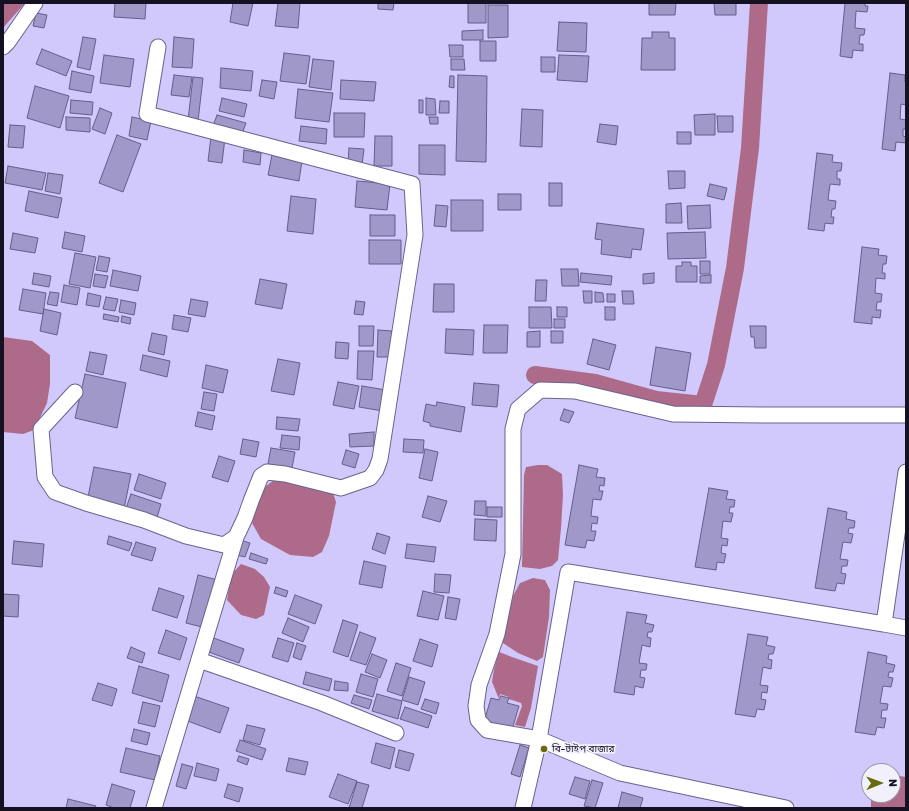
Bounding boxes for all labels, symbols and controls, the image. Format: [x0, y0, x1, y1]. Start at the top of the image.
place label: বি-টাইপ বাজার [552, 743, 614, 755]
marker: বি-টাইপ বাজার [539, 744, 549, 754]
north arrow [861, 763, 901, 803]
text: N [886, 779, 899, 787]

